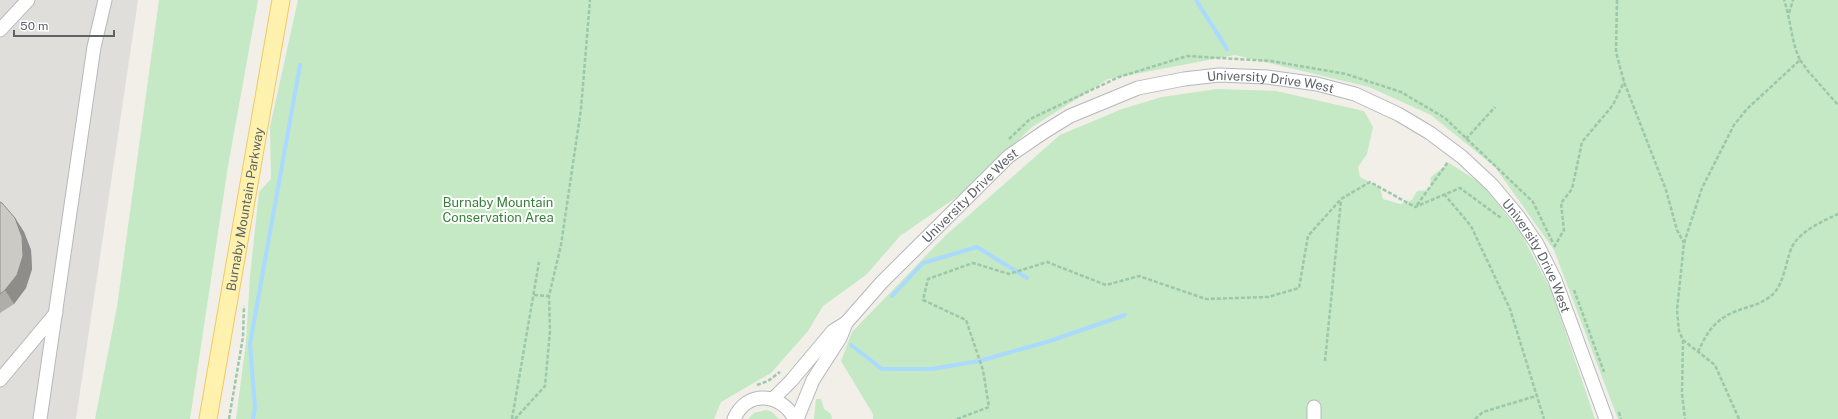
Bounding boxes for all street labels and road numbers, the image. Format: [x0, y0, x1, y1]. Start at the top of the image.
street label: University Drive West [1206, 68, 1336, 96]
street label: Burnaby Mountain Parkway [223, 126, 267, 292]
street label: University Drive West [919, 145, 1021, 246]
street label: University Drive West [1499, 196, 1573, 315]

